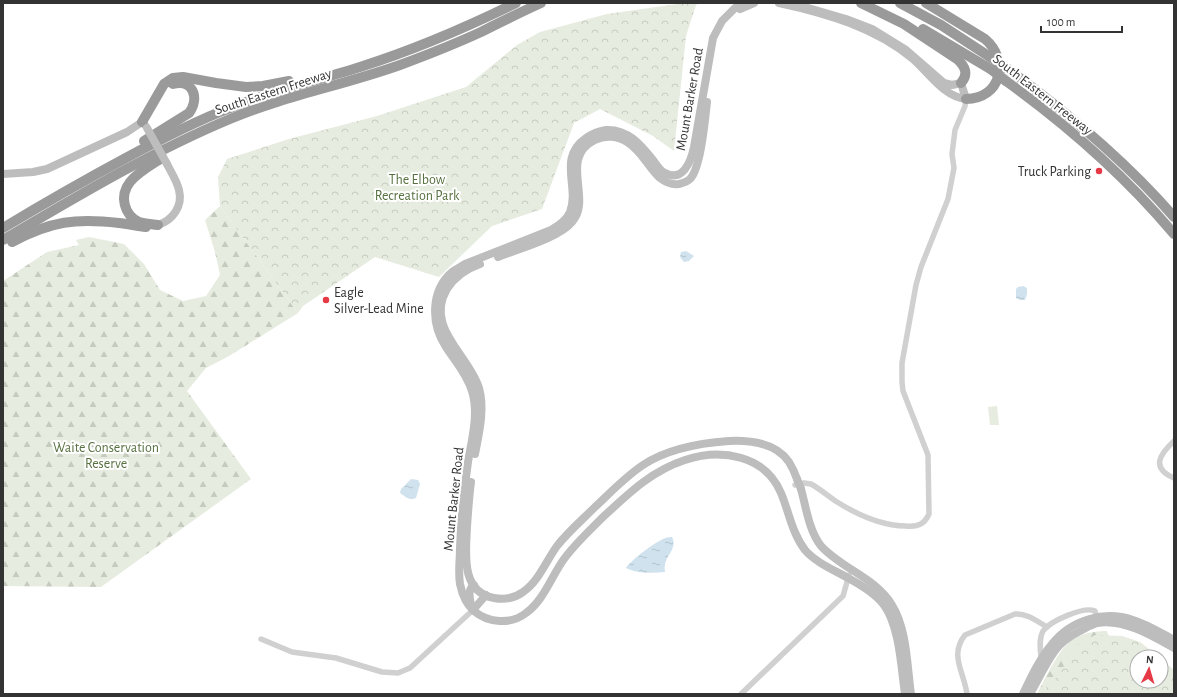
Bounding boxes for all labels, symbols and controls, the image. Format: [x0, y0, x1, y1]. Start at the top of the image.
scale bar [1041, 8, 1122, 34]
text: 100 m [1047, 16, 1075, 28]
street label: Mount Barker Road [674, 47, 706, 152]
street label: South Eastern Freeway [990, 52, 1095, 138]
street label: South Eastern Freeway [213, 66, 333, 117]
place label: Truck Parking [1018, 165, 1091, 179]
marker: Truck Parking [1094, 166, 1104, 176]
park label: The Elbow Recreation Park [375, 173, 460, 203]
place label: Eagle Silver-Lead Mine [334, 286, 424, 316]
marker: Eagle Silver-Lead Mine [321, 295, 331, 305]
park label: Waite Conservation Reserve [53, 441, 159, 471]
street label: Mount Barker Road [442, 446, 466, 552]
north arrow [1129, 649, 1169, 689]
text: N [1146, 654, 1154, 665]

